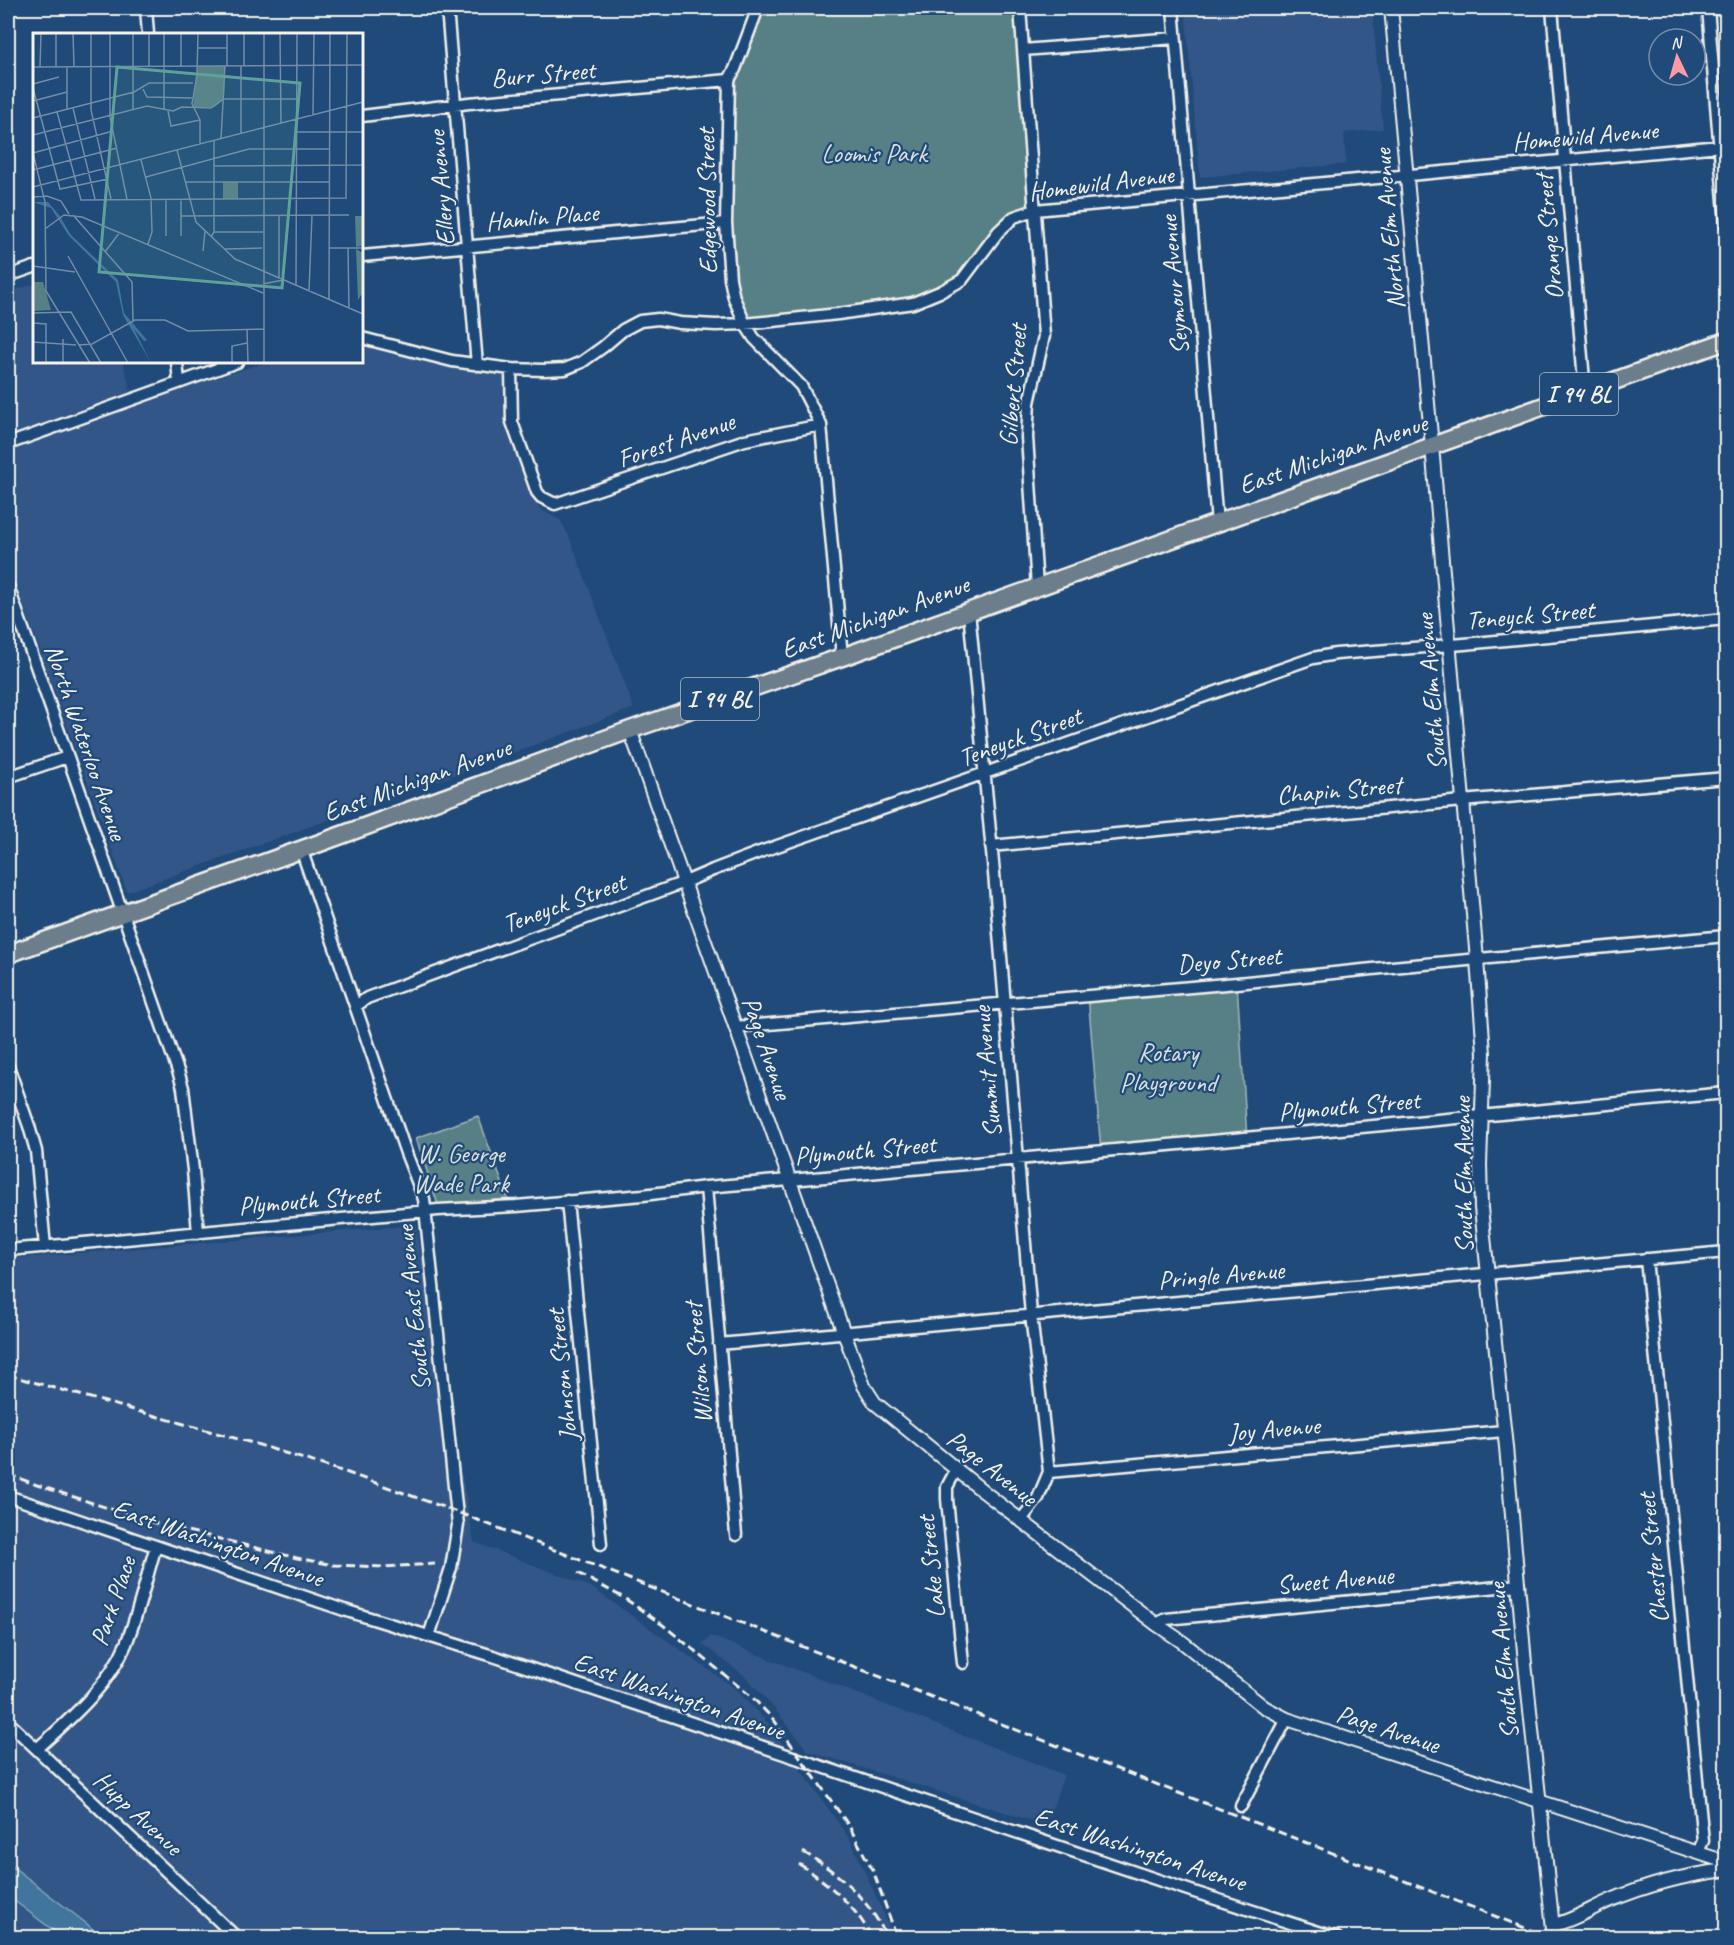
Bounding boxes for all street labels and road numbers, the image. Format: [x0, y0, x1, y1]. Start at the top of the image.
street label: Burr Street [490, 53, 599, 95]
street label: Homewild Avenue [1511, 113, 1661, 159]
street label: Edgewood Street [689, 125, 725, 274]
street label: Ellery Avenue [419, 127, 462, 247]
street label: North Elm Avenue [1365, 146, 1412, 311]
street label: Homewild Avenue [1027, 158, 1177, 208]
street label: Orange Street [1527, 170, 1571, 301]
street label: Hamlin Place [484, 195, 602, 238]
street label: Seymour Avenue [1151, 213, 1197, 356]
street label: Gilbert Street [991, 320, 1035, 447]
road number: I 94 BL [1540, 373, 1618, 415]
street label: Forest Avenue [613, 404, 740, 475]
street label: East Michigan Avenue [1234, 405, 1434, 502]
street label: East Michigan Avenue [777, 567, 976, 666]
street label: Teneyck Street [1464, 593, 1598, 637]
street label: South Elm Avenue [1408, 611, 1454, 772]
street label: North Waterloo Avenue [37, 640, 136, 846]
road number: I 94 BL [681, 678, 759, 720]
street label: Teneyck Street [954, 699, 1088, 775]
street label: East Michigan Avenue [319, 730, 518, 829]
street label: Chapin Street [1275, 768, 1406, 812]
street label: Teneyck Street [498, 865, 632, 941]
street label: Deyo Street [1176, 939, 1285, 981]
street label: Page Avenue [734, 992, 800, 1105]
street label: Summit Avenue [965, 1003, 1009, 1139]
street label: Plymouth Street [1277, 1083, 1423, 1129]
street label: South Elm Avenue [1445, 1095, 1481, 1254]
street label: Plymouth Street [793, 1127, 939, 1173]
street label: Plymouth Street [237, 1177, 383, 1223]
street label: South East Avenue [388, 1222, 438, 1392]
street label: Pringle Avenue [1157, 1253, 1287, 1297]
street label: Wilson Street [676, 1298, 720, 1425]
street label: Johnson Street [538, 1305, 586, 1445]
street label: Joy Avenue [1225, 1408, 1324, 1450]
street label: Page Avenue [940, 1422, 1045, 1515]
street label: Chester Street [1630, 1489, 1676, 1625]
street label: East Washington Avenue [108, 1492, 330, 1595]
street label: Lake Street [909, 1512, 953, 1620]
street label: Park Place [82, 1551, 144, 1650]
street label: Sweet Avenue [1275, 1558, 1396, 1602]
street label: South Elm Avenue [1480, 1580, 1526, 1741]
street label: East Washington Avenue [569, 1645, 791, 1748]
street label: Page Avenue [1332, 1697, 1445, 1762]
street label: Hupp Avenue [86, 1763, 191, 1864]
street label: East Washington Avenue [1030, 1799, 1252, 1900]

